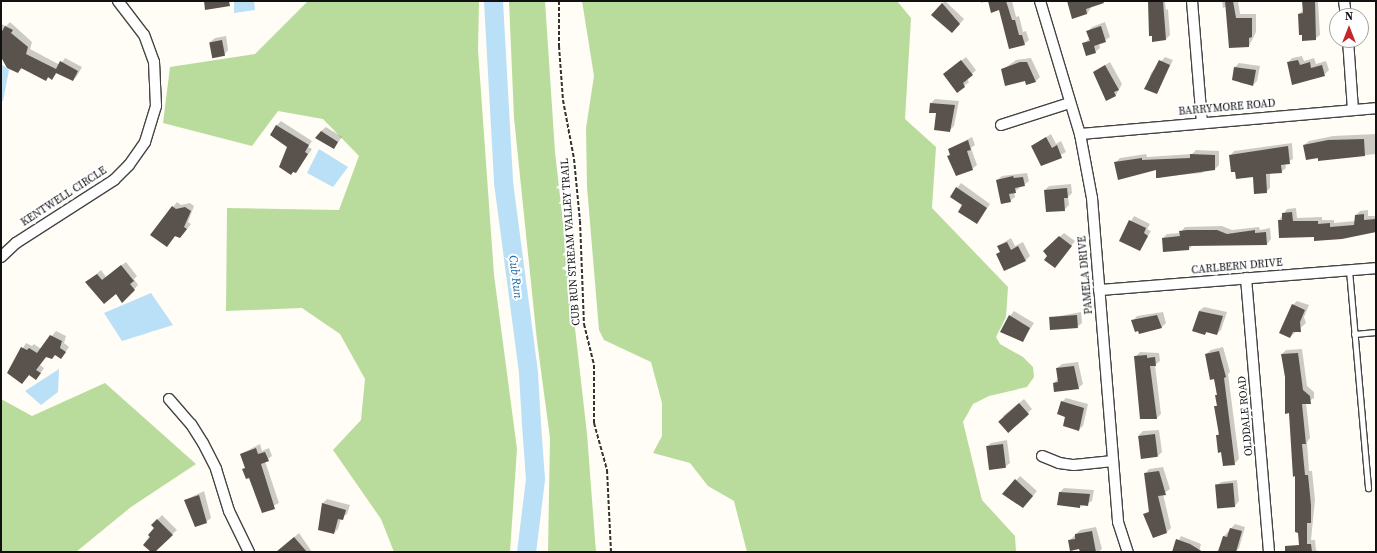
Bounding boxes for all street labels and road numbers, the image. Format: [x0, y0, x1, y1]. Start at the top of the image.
street label: BARRYMORE ROAD [1178, 97, 1276, 119]
street label: CUB RUN STREAM VALLEY TRAIL [559, 157, 583, 327]
street label: KENTWELL CIRCLE [19, 164, 109, 230]
street label: PAMELA DRIVE [1076, 235, 1096, 315]
street label: CARLBERN DRIVE [1191, 256, 1283, 278]
street label: OLDDALE ROAD [1236, 375, 1256, 457]

